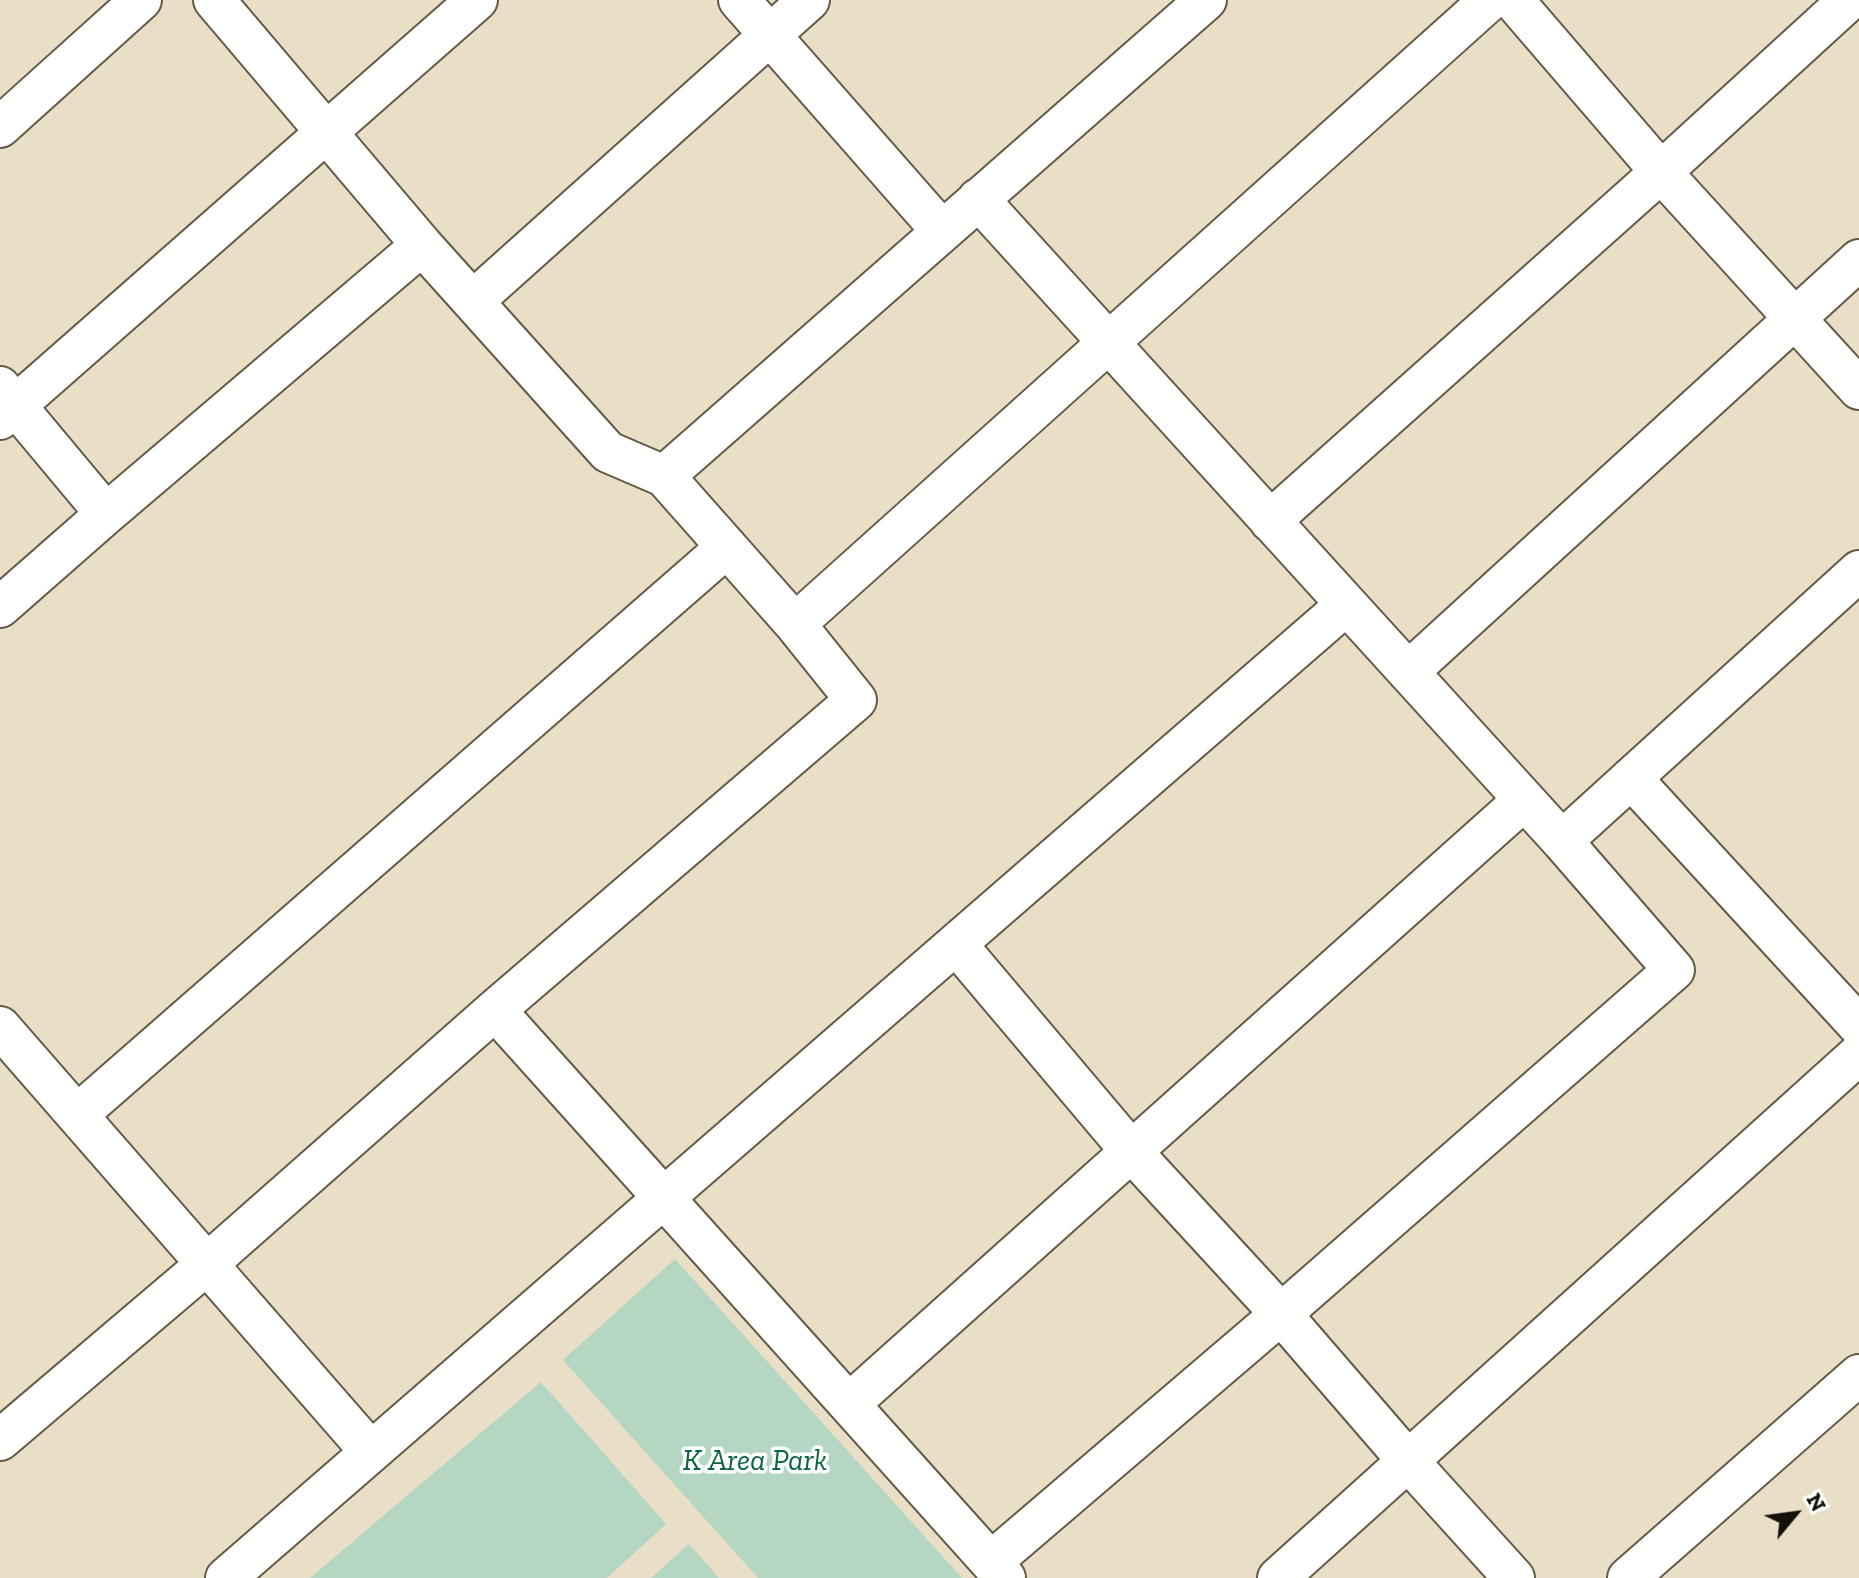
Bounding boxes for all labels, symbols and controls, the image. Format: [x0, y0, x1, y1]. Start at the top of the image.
park label: K Area Park [683, 1443, 827, 1479]
north arrow [1755, 1474, 1835, 1554]
text: N [1801, 1488, 1832, 1516]

